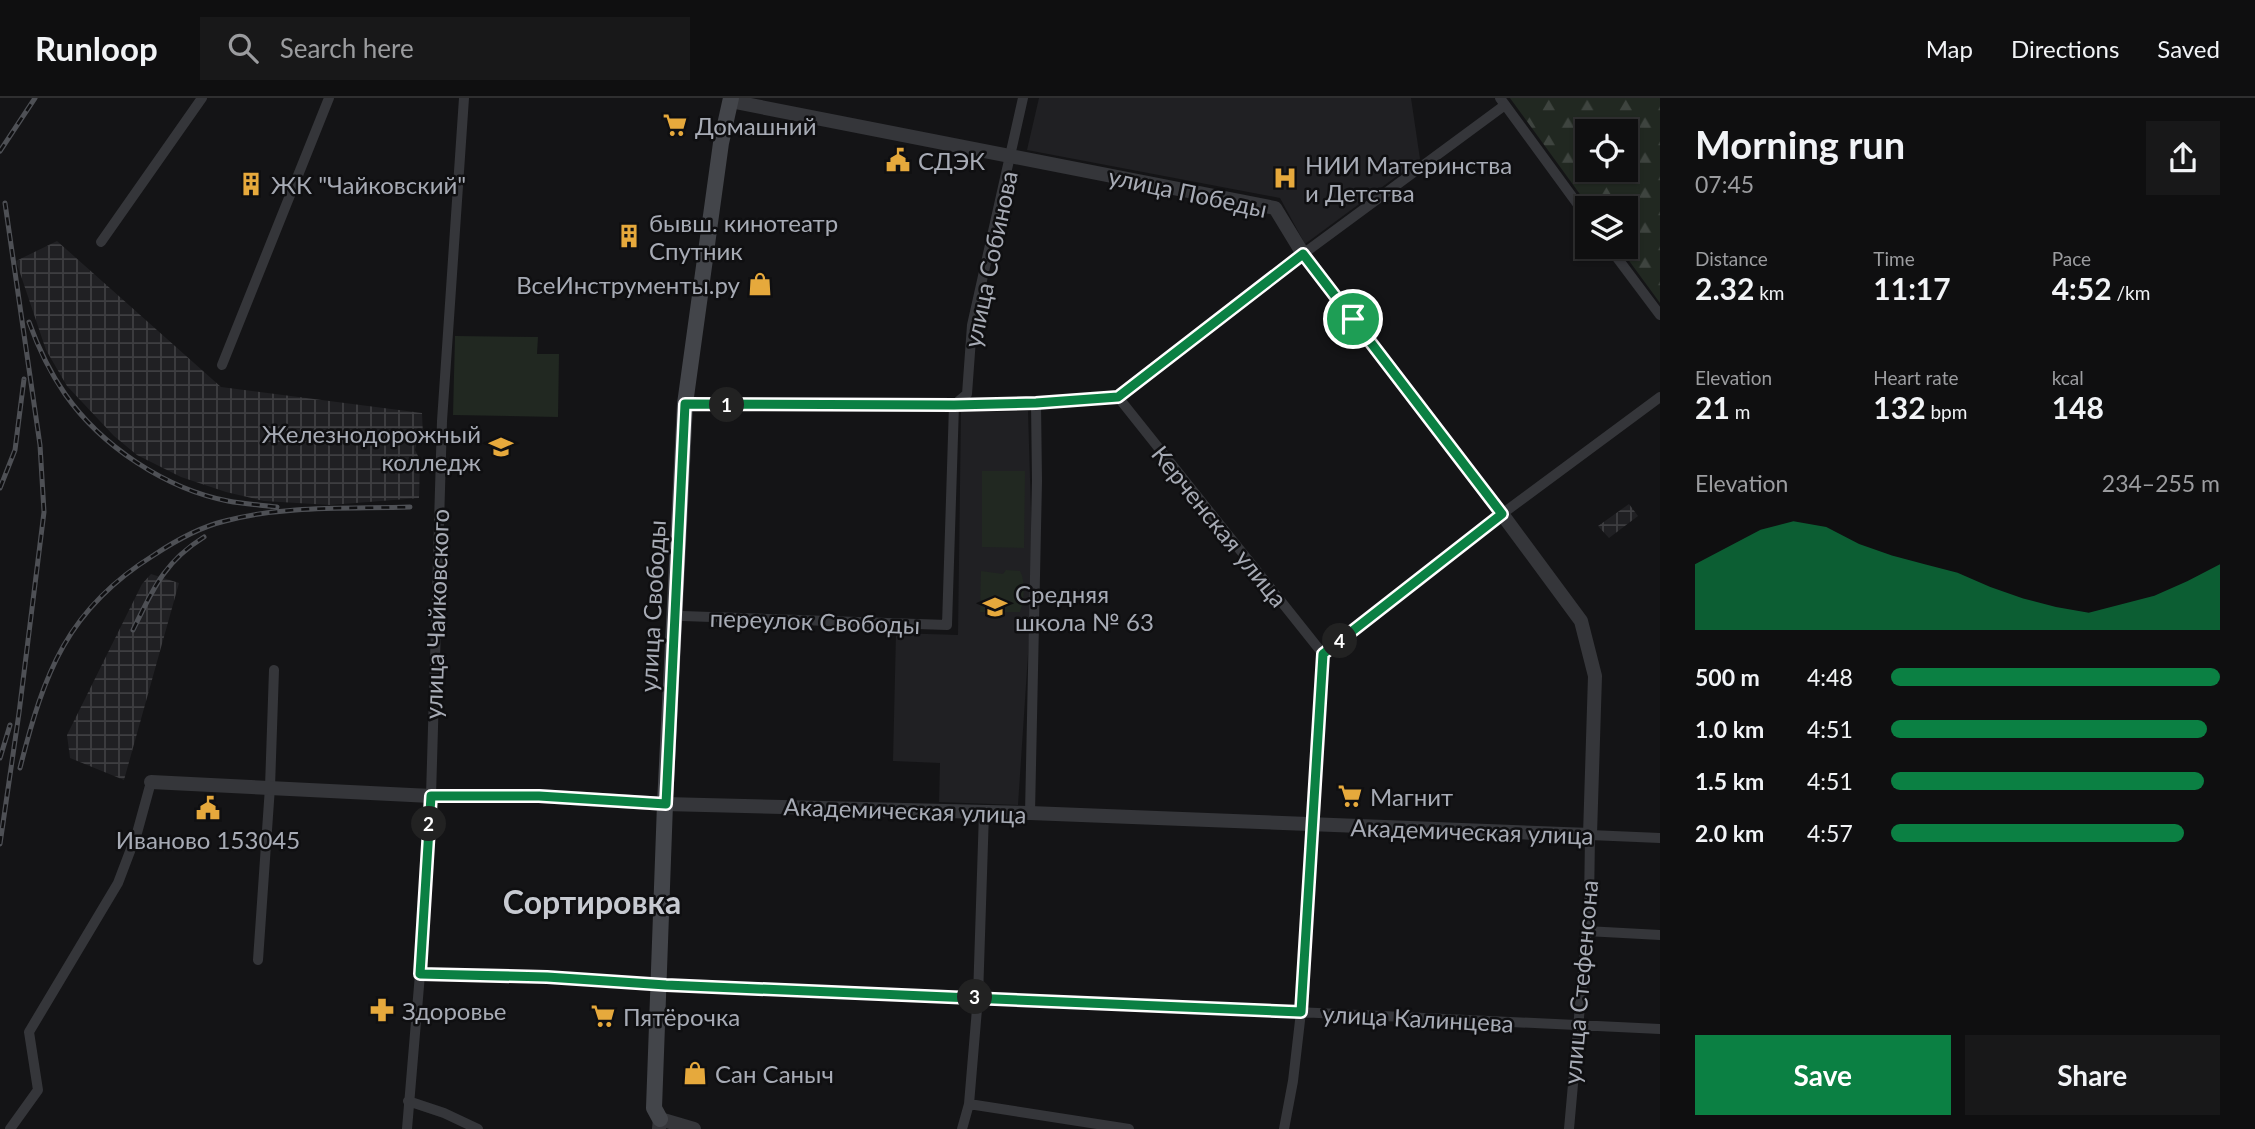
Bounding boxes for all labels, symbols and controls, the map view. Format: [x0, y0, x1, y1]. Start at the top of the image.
search box [200, 17, 690, 80]
text: Runloop [35, 28, 158, 68]
icon: search [224, 29, 262, 67]
text: Search here [280, 32, 414, 64]
text: Map [1926, 34, 1973, 63]
text: Directions [2011, 34, 2119, 63]
text: Saved [2157, 34, 2220, 63]
supermarket icon: Домашний [661, 111, 689, 139]
place label: Домашний [695, 111, 817, 140]
map controls [1575, 119, 1638, 259]
button: locate [1575, 119, 1638, 182]
text: Morning run [1695, 121, 1905, 167]
button: share [2146, 121, 2220, 195]
public building icon: СДЭК [884, 146, 912, 174]
place label: СДЭК [918, 146, 985, 175]
place label: НИИ Материнства и Детства [1305, 150, 1512, 207]
street label: улица Победы [1106, 161, 1270, 223]
hospital icon: НИИ Материнства и Детства [1271, 164, 1299, 192]
street label: улица Собинова [957, 168, 1023, 350]
building icon: ЖК "Чайковский" [237, 170, 265, 198]
place label: ЖК "Чайковский" [271, 170, 466, 199]
text: 07:45 [1695, 170, 1754, 198]
button: layers [1575, 196, 1638, 259]
place label: бывш. кинотеатр Спутник [649, 208, 838, 265]
building icon: бывш. кинотеатр Спутник [615, 222, 643, 250]
text: Distance [1695, 247, 1768, 270]
text: Time [1873, 247, 1915, 270]
text: Pace [2052, 247, 2091, 270]
place label: ВсеИнструменты.ру [516, 270, 741, 299]
shop icon: ВсеИнструменты.ру [746, 270, 774, 298]
text: 2.32 [1695, 270, 1754, 306]
text: 11:17 [1873, 270, 1951, 306]
text: 4:52 [2052, 270, 2112, 306]
text: km [1754, 281, 1784, 304]
text: /km [2112, 281, 2150, 304]
pin [1323, 289, 1383, 349]
icon: arrive [1334, 300, 1372, 338]
text: Elevation [1695, 366, 1772, 389]
text: Heart rate [1873, 366, 1959, 389]
text: kcal [2052, 366, 2084, 389]
pin: 1 [710, 388, 744, 422]
text: 21 [1695, 389, 1730, 425]
text: 132 [1873, 389, 1926, 425]
text: 148 [2052, 389, 2104, 425]
text: 1 [721, 393, 732, 416]
text: m [1730, 400, 1750, 423]
text: bpm [1926, 400, 1967, 423]
place label: Железнодорожный колледж [262, 419, 481, 476]
school or university icon: Железнодорожный колледж [487, 433, 515, 461]
street label: Керченская улица [1146, 439, 1294, 613]
text: Elevation [1695, 469, 1788, 497]
text: 234–255 m [2102, 469, 2220, 497]
street label: улица Чайковского [418, 508, 454, 720]
street label: улица Свободы [633, 519, 671, 693]
place label: Средняя школа № 63 [1015, 579, 1154, 636]
school or university icon: Средняя школа № 63 [981, 593, 1009, 621]
street label: переулок Свободы [709, 603, 921, 639]
pin: 4 [1322, 624, 1358, 658]
text: 4 [1334, 629, 1345, 652]
text: 500 m [1695, 663, 1760, 691]
text: 4:48 [1807, 663, 1853, 691]
text: 1.0 km [1695, 715, 1764, 743]
text: 4:51 [1807, 715, 1853, 743]
text: 1.5 km [1695, 767, 1764, 795]
text: 4:51 [1807, 767, 1853, 795]
supermarket icon: Магнит [1336, 782, 1364, 810]
place label: Магнит [1370, 782, 1453, 811]
street label: Академическая улица [783, 791, 1027, 829]
public building icon: Иваново 153045 [194, 794, 222, 822]
pin: 2 [412, 806, 446, 842]
text: 2 [423, 812, 434, 835]
street label: Академическая улица [1350, 812, 1594, 850]
text: 2.0 km [1695, 819, 1764, 847]
text: 4:57 [1807, 819, 1853, 847]
place label: Иваново 153045 [116, 825, 300, 854]
street label: улица Стефенсона [1557, 879, 1603, 1085]
district label: Сортировка [503, 882, 681, 921]
pin: 3 [958, 979, 992, 1014]
text: 3 [969, 985, 980, 1008]
pharmacy icon: Здоровье [368, 996, 396, 1024]
place label: Здоровье [402, 996, 507, 1025]
street label: улица Калинцева [1322, 999, 1514, 1037]
supermarket icon: Пятёрочка [589, 1002, 617, 1030]
place label: Пятёрочка [623, 1002, 740, 1031]
button: Save [1695, 1035, 1951, 1115]
button: Share [1965, 1035, 2220, 1115]
shop icon: Сан Саныч [681, 1059, 709, 1087]
place label: Сан Саныч [715, 1059, 834, 1088]

